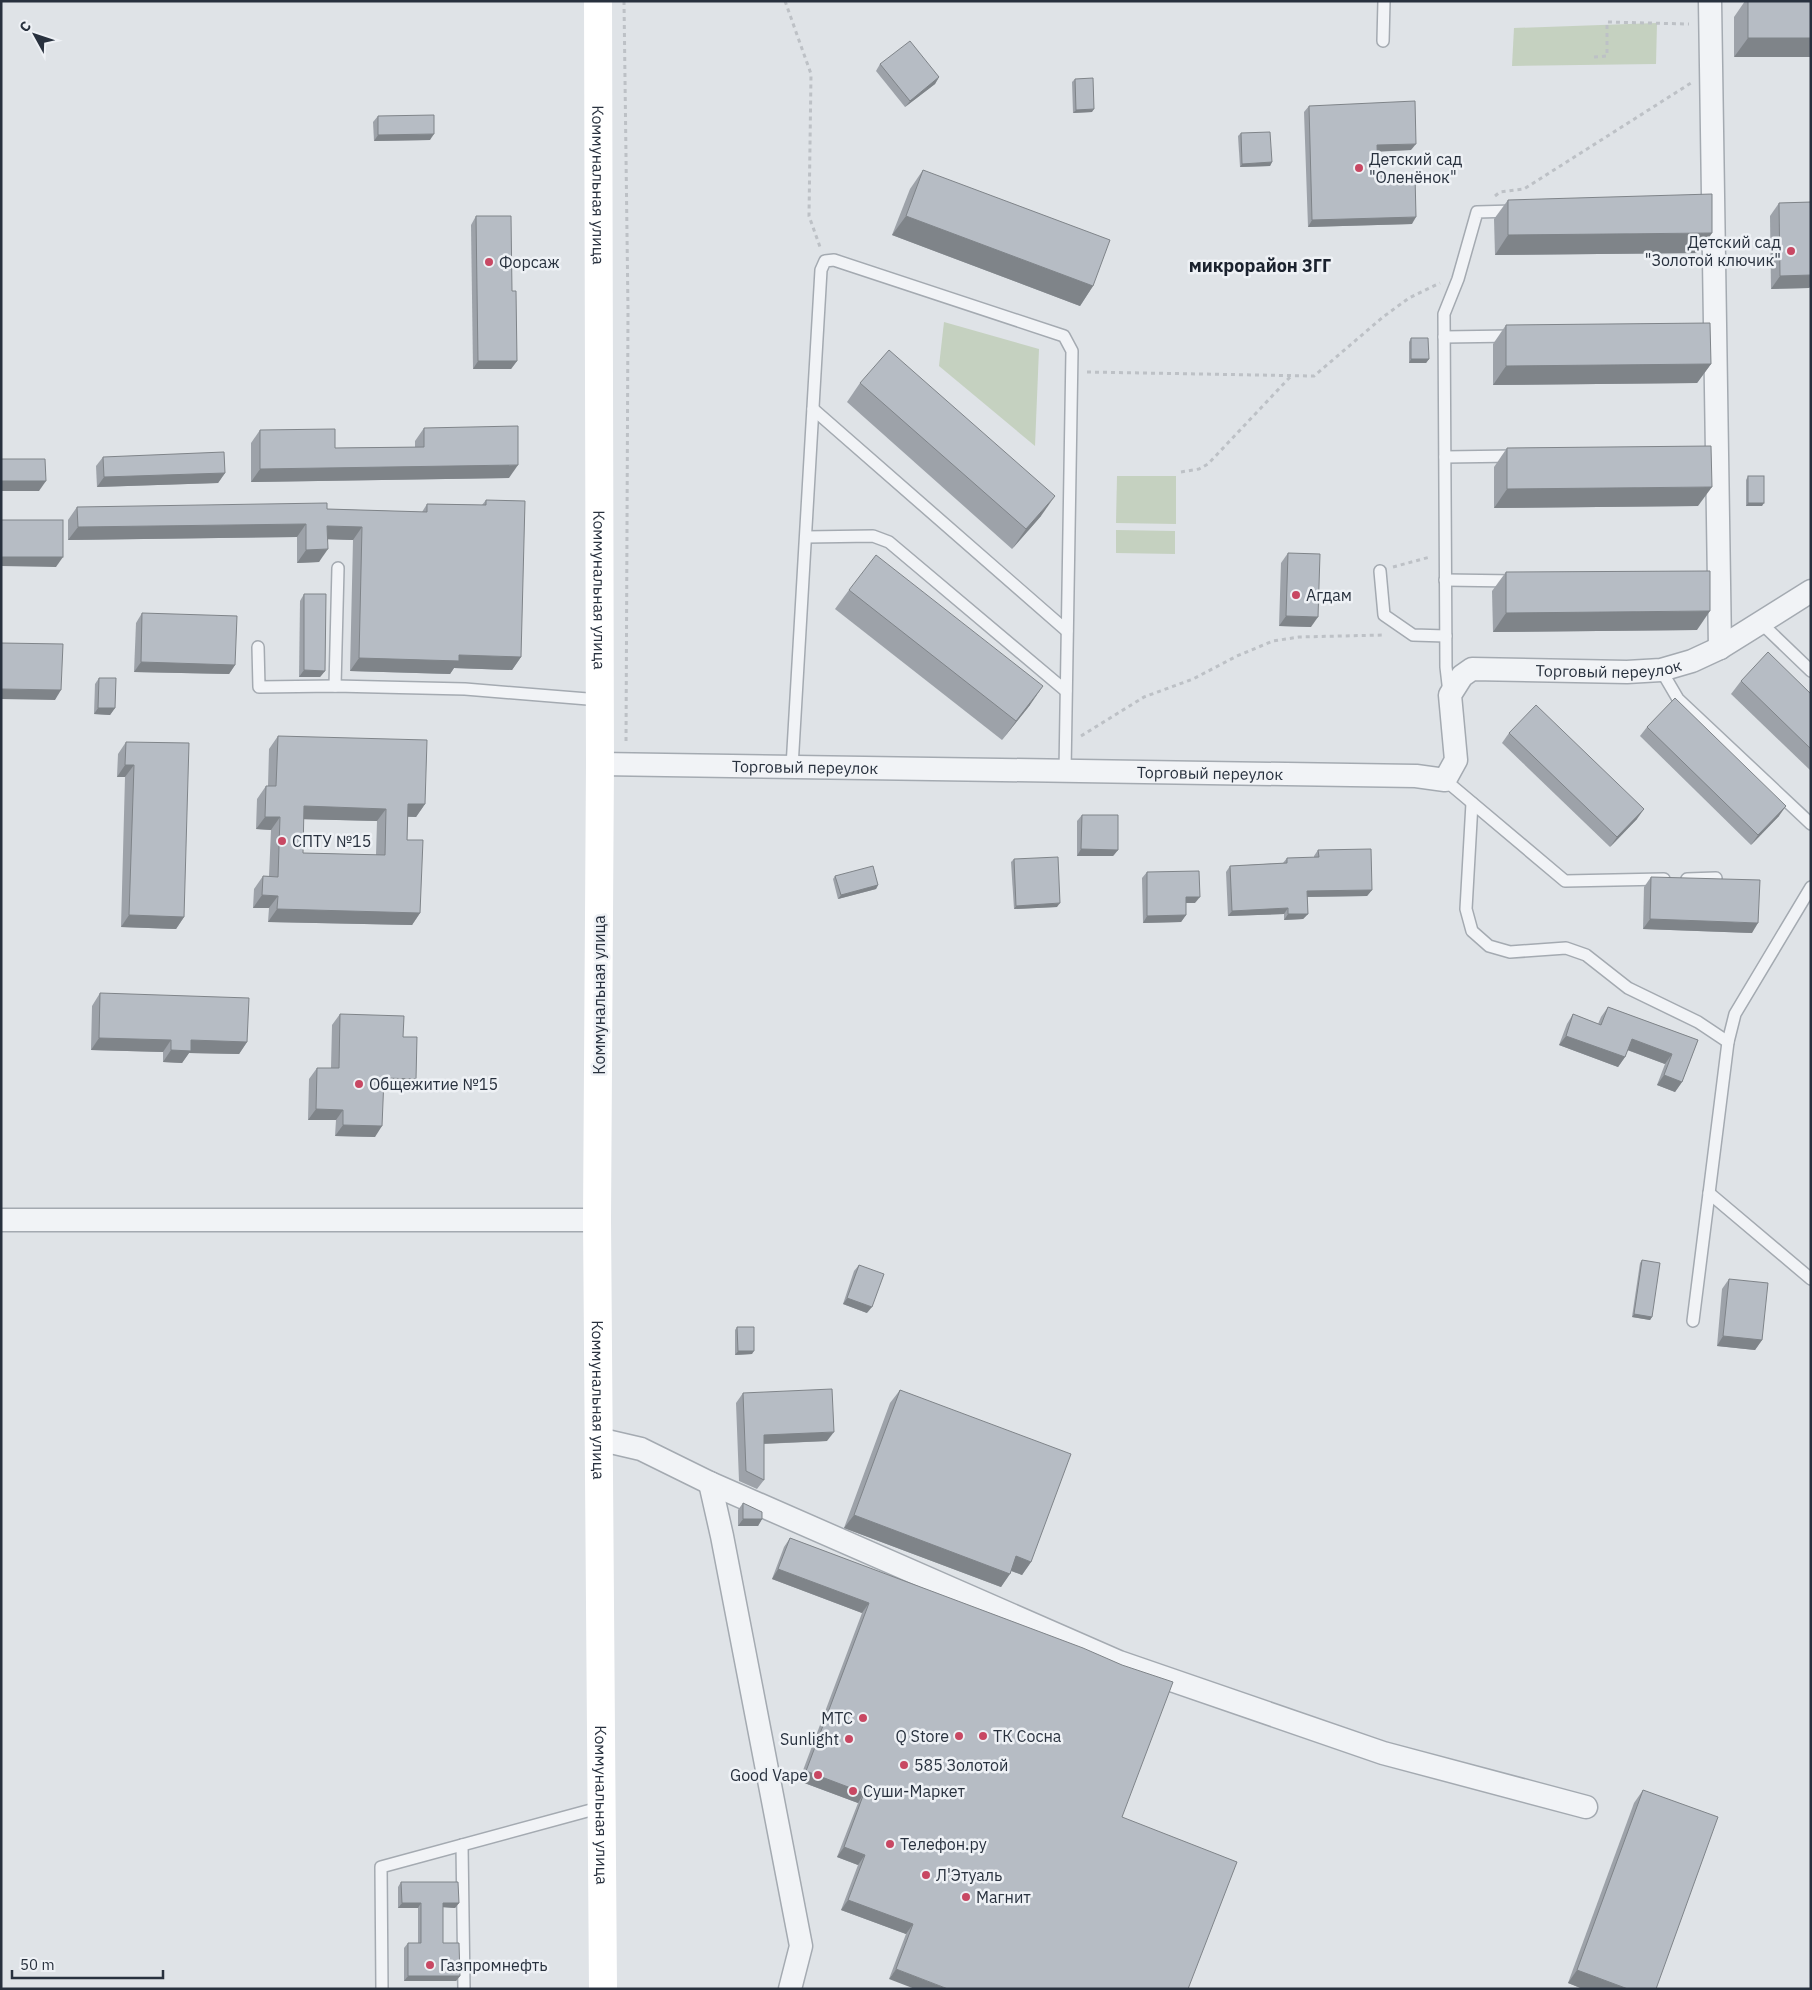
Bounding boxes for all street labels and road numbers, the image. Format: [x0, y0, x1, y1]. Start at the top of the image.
street label: Коммунальная улица [588, 105, 609, 265]
street label: Коммунальная улица [589, 510, 610, 670]
street label: Торговый переулок [1536, 655, 1684, 682]
street label: Торговый переулок [732, 756, 878, 778]
street label: Торговый переулок [1137, 762, 1283, 784]
street label: Коммунальная улица [589, 915, 609, 1075]
street label: Коммунальная улица [588, 1320, 609, 1480]
street label: Коммунальная улица [591, 1725, 612, 1885]

